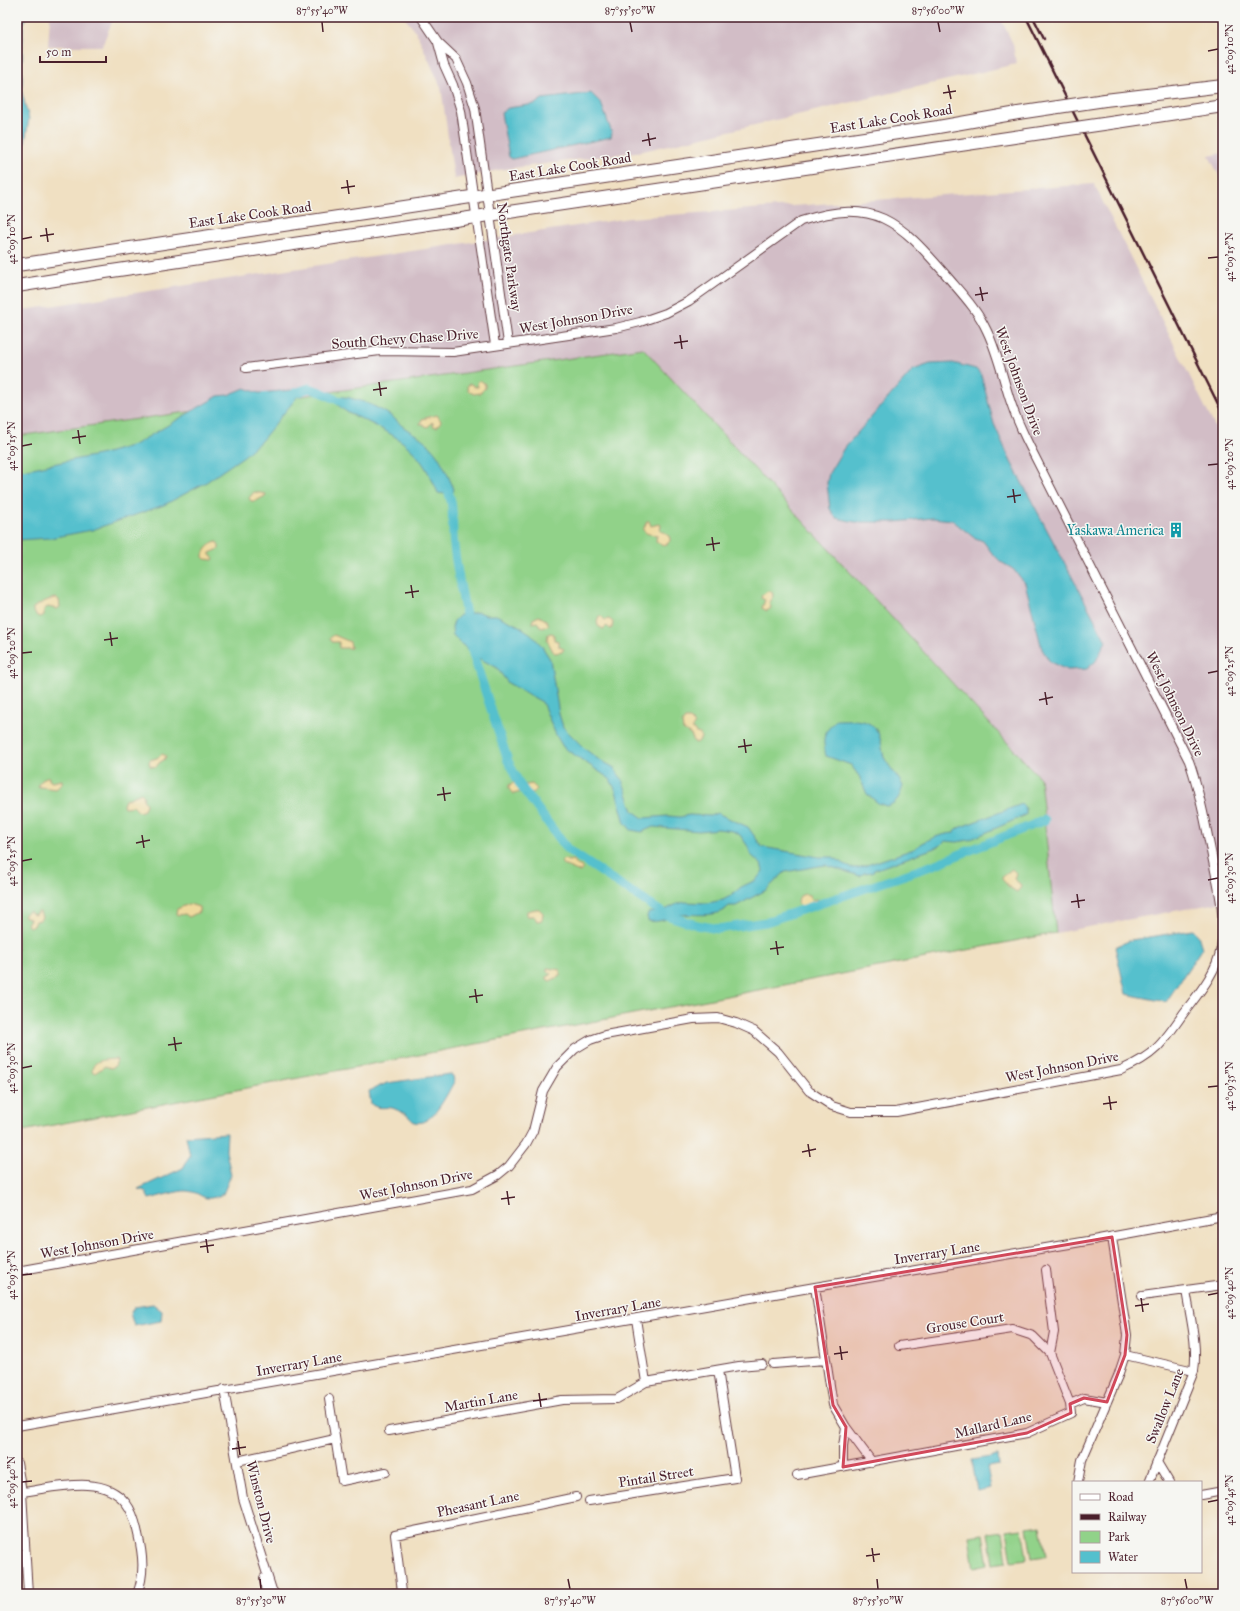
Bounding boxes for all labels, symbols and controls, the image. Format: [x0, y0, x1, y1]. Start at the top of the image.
text: 87°55'40"W [296, 5, 348, 17]
text: 87°55'50"W [605, 5, 656, 17]
text: 87°56'00"W [912, 5, 965, 17]
text: 42°09'10"N [1224, 23, 1236, 74]
scale bar [40, 38, 106, 64]
text: 50 m [46, 45, 71, 59]
street label: East Lake Cook Road [829, 101, 953, 137]
street label: East Lake Cook Road [508, 149, 632, 185]
street label: East Lake Cook Road [188, 198, 312, 232]
street label: Northgate Parkway [493, 201, 525, 313]
text: 42°09'10"N [6, 213, 18, 264]
text: 42°09'15"N [1224, 232, 1236, 282]
street label: West Johnson Drive [518, 301, 634, 338]
street label: West Johnson Drive [990, 324, 1047, 438]
street label: South Chevy Chase Drive [331, 325, 479, 353]
text: 42°09'15"N [6, 421, 18, 471]
text: 42°09'20"N [1224, 438, 1236, 490]
building icon: Yaskawa America [1167, 521, 1185, 539]
place label: Yaskawa America [1067, 522, 1164, 539]
text: 42°09'20"N [6, 627, 18, 679]
text: 42°09'25"N [1224, 645, 1236, 696]
street label: West Johnson Drive [1141, 649, 1208, 760]
text: 42°09'25"N [6, 835, 18, 886]
text: 42°09'30"N [1224, 852, 1236, 903]
text: 42°09'30"N [6, 1042, 18, 1093]
street label: West Johnson Drive [1004, 1048, 1120, 1087]
text: 42°09'35"N [1224, 1061, 1236, 1111]
street label: West Johnson Drive [358, 1166, 474, 1205]
street label: West Johnson Drive [39, 1226, 155, 1263]
street label: Inverrary Lane [893, 1238, 981, 1268]
text: 42°09'35"N [6, 1250, 18, 1300]
text: 42°09'40"N [1224, 1266, 1236, 1319]
street label: Inverrary Lane [574, 1293, 662, 1325]
street label: Grouse Court [925, 1308, 1005, 1338]
street label: Inverrary Lane [255, 1348, 343, 1380]
street label: Swallow Lane [1142, 1366, 1188, 1446]
street label: Martin Lane [443, 1386, 519, 1416]
street label: Mallard Lane [953, 1408, 1033, 1442]
text: 42°09'40"N [6, 1455, 18, 1508]
street label: Winston Drive [242, 1459, 280, 1545]
street label: Pintail Street [617, 1463, 695, 1491]
text: 42°09'45"N [1224, 1474, 1236, 1526]
legend [1072, 1481, 1202, 1573]
street label: Pheasant Lane [435, 1487, 521, 1521]
text: Road [1108, 1490, 1134, 1504]
text: Railway [1108, 1510, 1147, 1524]
text: Park [1108, 1530, 1130, 1544]
text: Water [1108, 1550, 1138, 1564]
text: 87°55'30"W [236, 1595, 287, 1607]
text: 87°55'40"W [544, 1595, 596, 1607]
text: 87°55'50"W [853, 1595, 904, 1607]
text: 87°56'00"W [1161, 1595, 1214, 1607]

